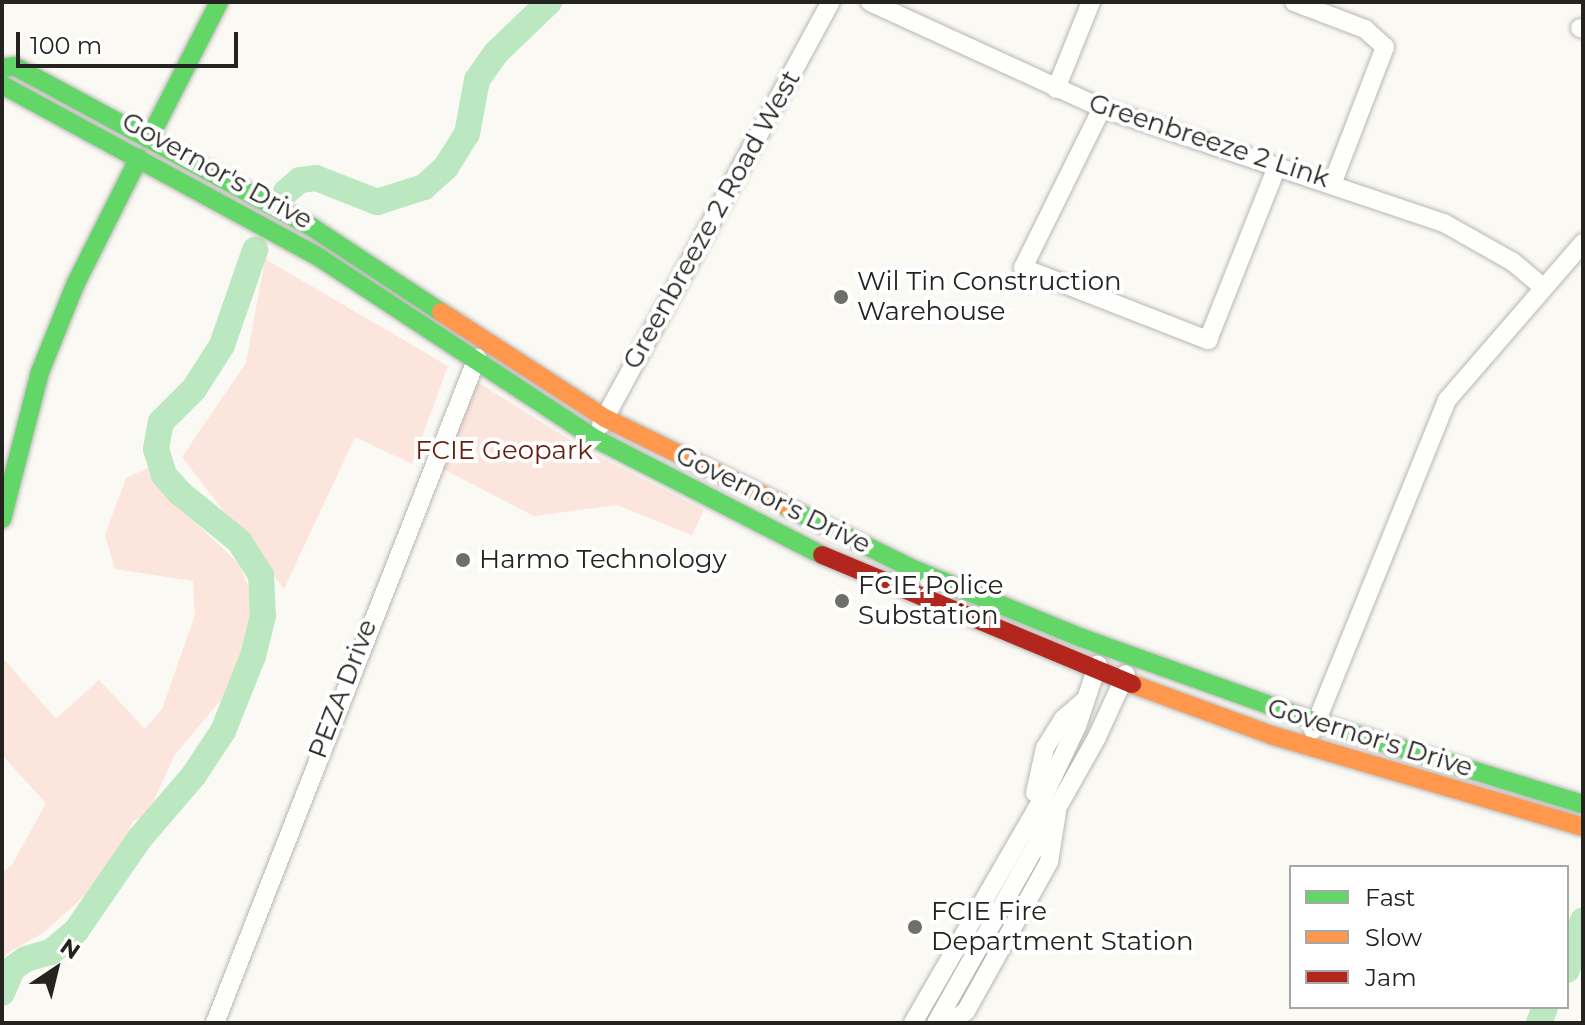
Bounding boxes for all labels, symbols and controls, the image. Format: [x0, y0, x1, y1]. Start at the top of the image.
scale bar [20, 16, 242, 66]
text: 100 m [30, 31, 102, 60]
street label: Greenbreeze 2 Road West [617, 65, 807, 375]
street label: Greenbreeze 2 Link [1085, 87, 1333, 195]
street label: Governor's Drive [116, 106, 318, 236]
place label: Wil Tin Construction Warehouse [857, 266, 1122, 328]
marker: Wil Tin Construction Warehouse [832, 288, 850, 306]
park label: FCIE Geopark [415, 435, 593, 467]
street label: Governor's Drive [671, 439, 875, 561]
place label: Harmo Technology [479, 544, 727, 576]
marker: Harmo Technology [454, 551, 472, 569]
place label: FCIE Police Substation [858, 570, 1003, 632]
marker: FCIE Police Substation [833, 592, 851, 610]
street label: PEZA Drive [302, 615, 384, 763]
street label: Governor's Drive [1264, 692, 1476, 784]
legend [1289, 865, 1569, 1009]
text: Fast [1365, 883, 1415, 912]
place label: FCIE Fire Department Station [931, 896, 1193, 958]
marker: FCIE Fire Department Station [906, 918, 924, 936]
text: Slow [1365, 923, 1422, 952]
north arrow [16, 929, 96, 1009]
text: N [55, 933, 85, 965]
text: Jam [1365, 963, 1417, 992]

